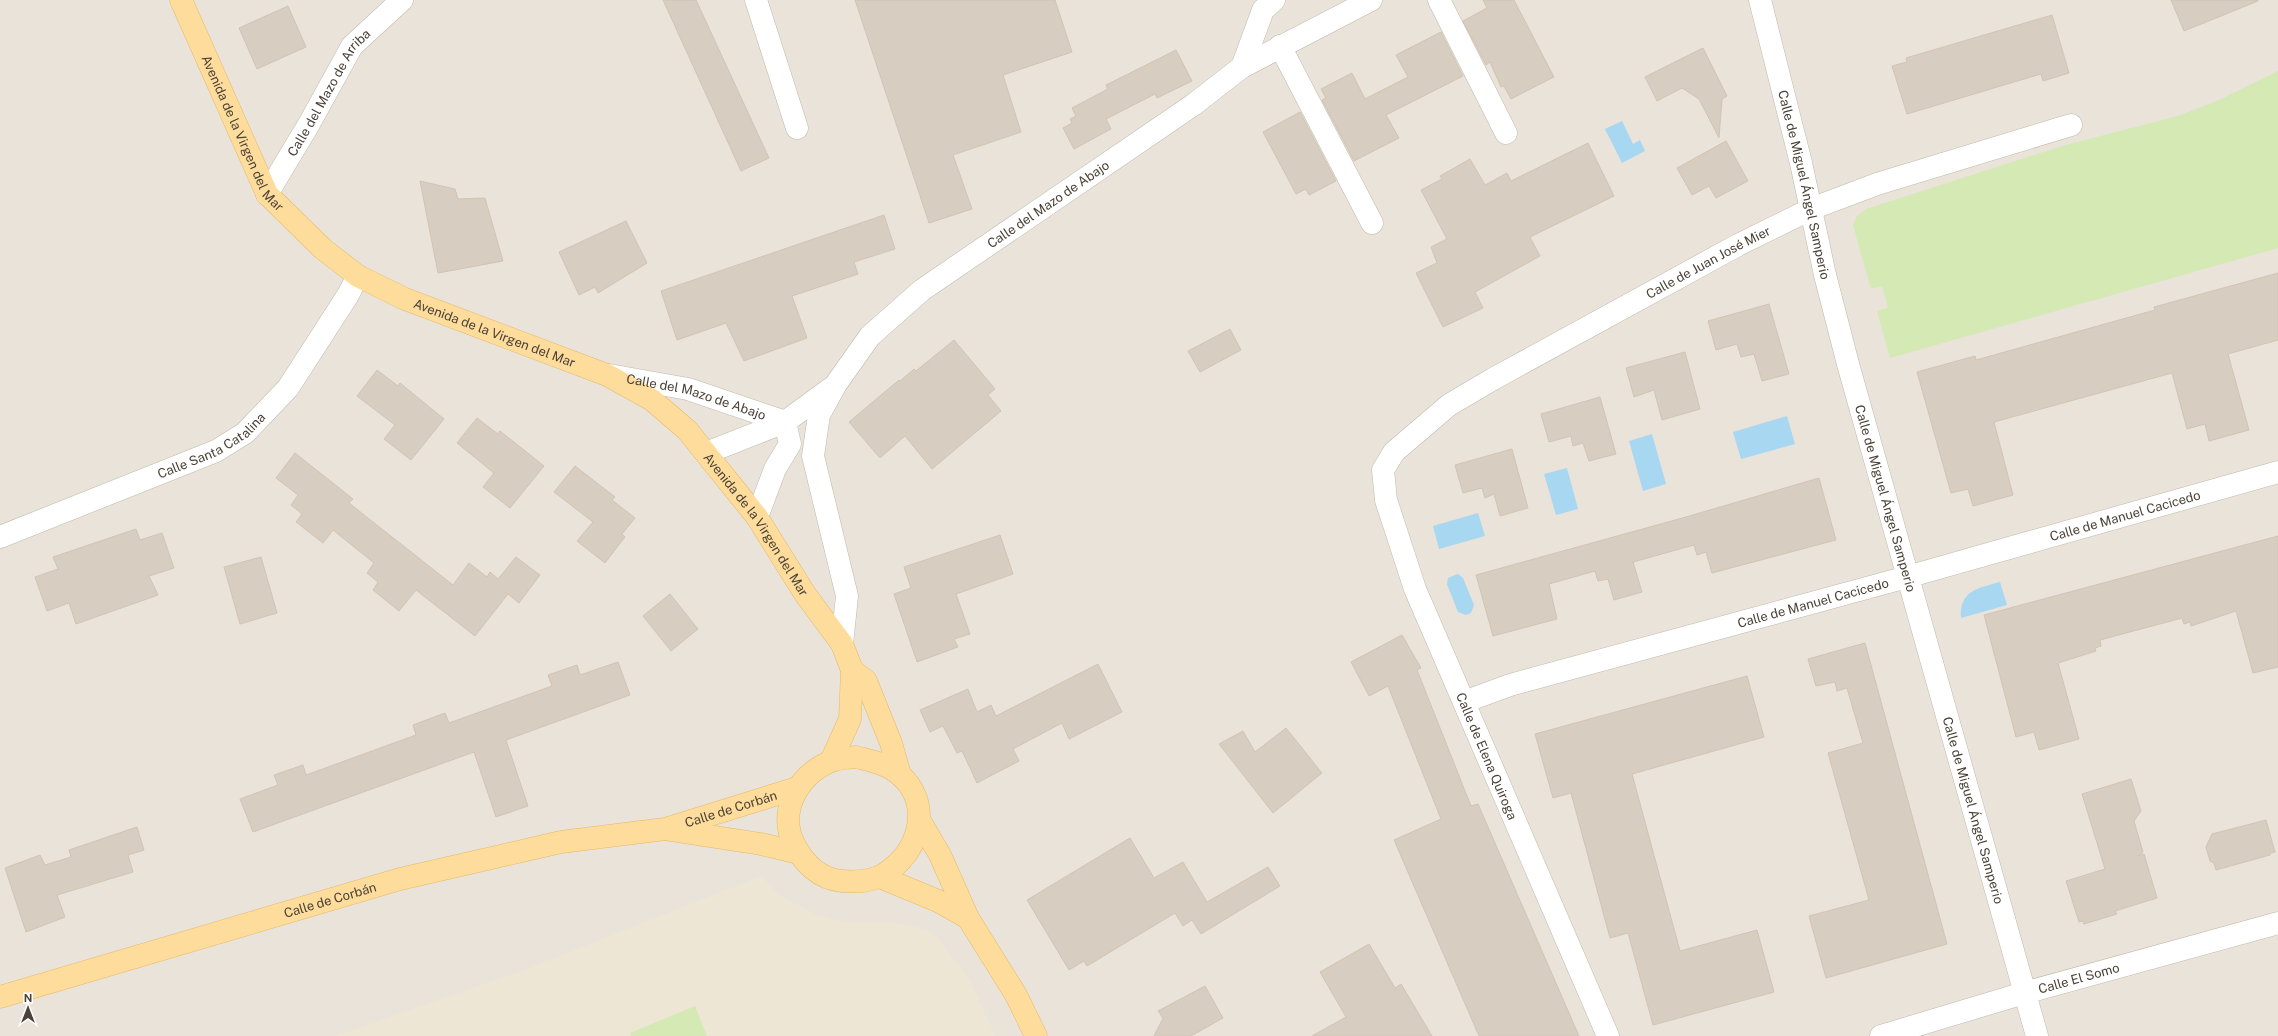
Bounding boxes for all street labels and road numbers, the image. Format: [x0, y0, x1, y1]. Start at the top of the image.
street label: Calle del Mazo de Arriba [284, 26, 373, 159]
street label: Avenida de la Virgen del Mar [198, 53, 287, 214]
street label: Calle de Miguel Ángel Samperio [1775, 89, 1833, 281]
street label: Calle del Mazo de Abajo [985, 157, 1112, 251]
street label: Calle de Juan José Mier [1643, 223, 1773, 302]
street label: Avenida de la Virgen del Mar [411, 296, 578, 370]
street label: Calle del Mazo de Abajo [625, 371, 768, 423]
street label: Calle de Miguel Ángel Samperio [1852, 403, 1919, 594]
street label: Calle Santa Catalina [155, 410, 268, 482]
street label: Avenida de la Virgen del Mar [700, 450, 811, 599]
street label: Calle de Manuel Cacicedo [2048, 487, 2202, 544]
street label: Calle de Manuel Cacicedo [1736, 575, 1890, 631]
street label: Calle de Elena Quiroga [1453, 690, 1520, 822]
street label: Calle de Miguel Ángel Samperio [1940, 715, 2006, 906]
street label: Calle de Corbán [683, 788, 779, 830]
street label: Calle de Corbán [282, 879, 378, 921]
street label: Calle El Somo [2036, 960, 2121, 997]

